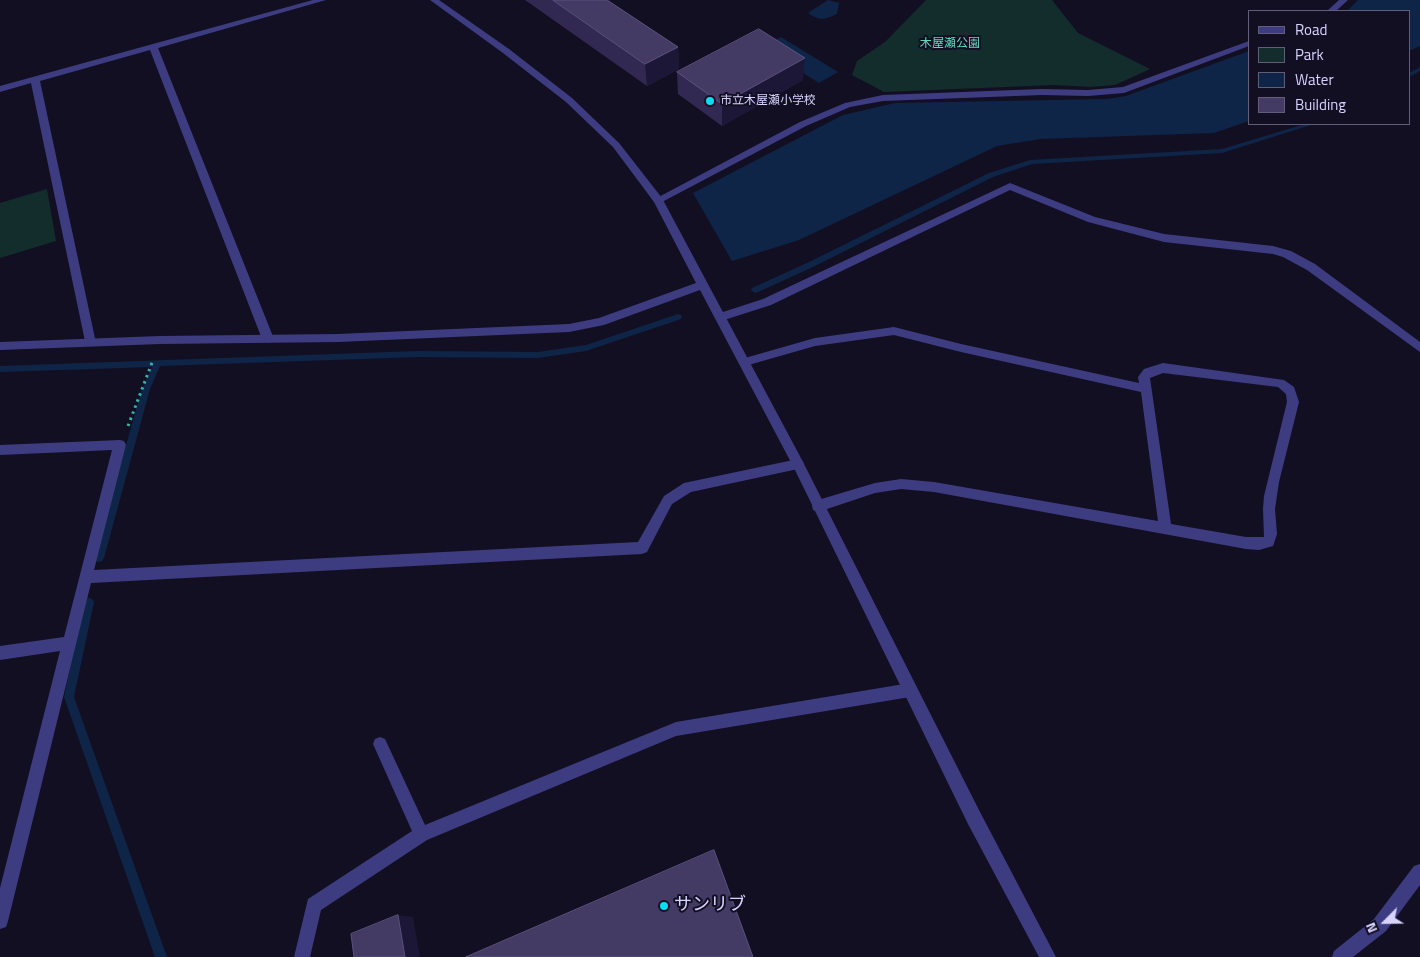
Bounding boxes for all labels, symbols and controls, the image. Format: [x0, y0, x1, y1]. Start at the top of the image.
legend [1248, 10, 1410, 125]
text: Road [1295, 18, 1327, 41]
park label: 木屋瀬公園 [920, 37, 980, 51]
text: Park [1295, 43, 1324, 66]
text: Water [1295, 68, 1334, 91]
text: Building [1295, 93, 1346, 116]
place label: 市立木屋瀬小学校 [720, 94, 816, 108]
marker: 市立木屋瀬小学校 [704, 95, 716, 107]
place label: サンリブ [674, 895, 746, 917]
north arrow [1360, 897, 1410, 947]
marker: サンリブ [658, 900, 670, 912]
text: N [1359, 919, 1382, 937]

